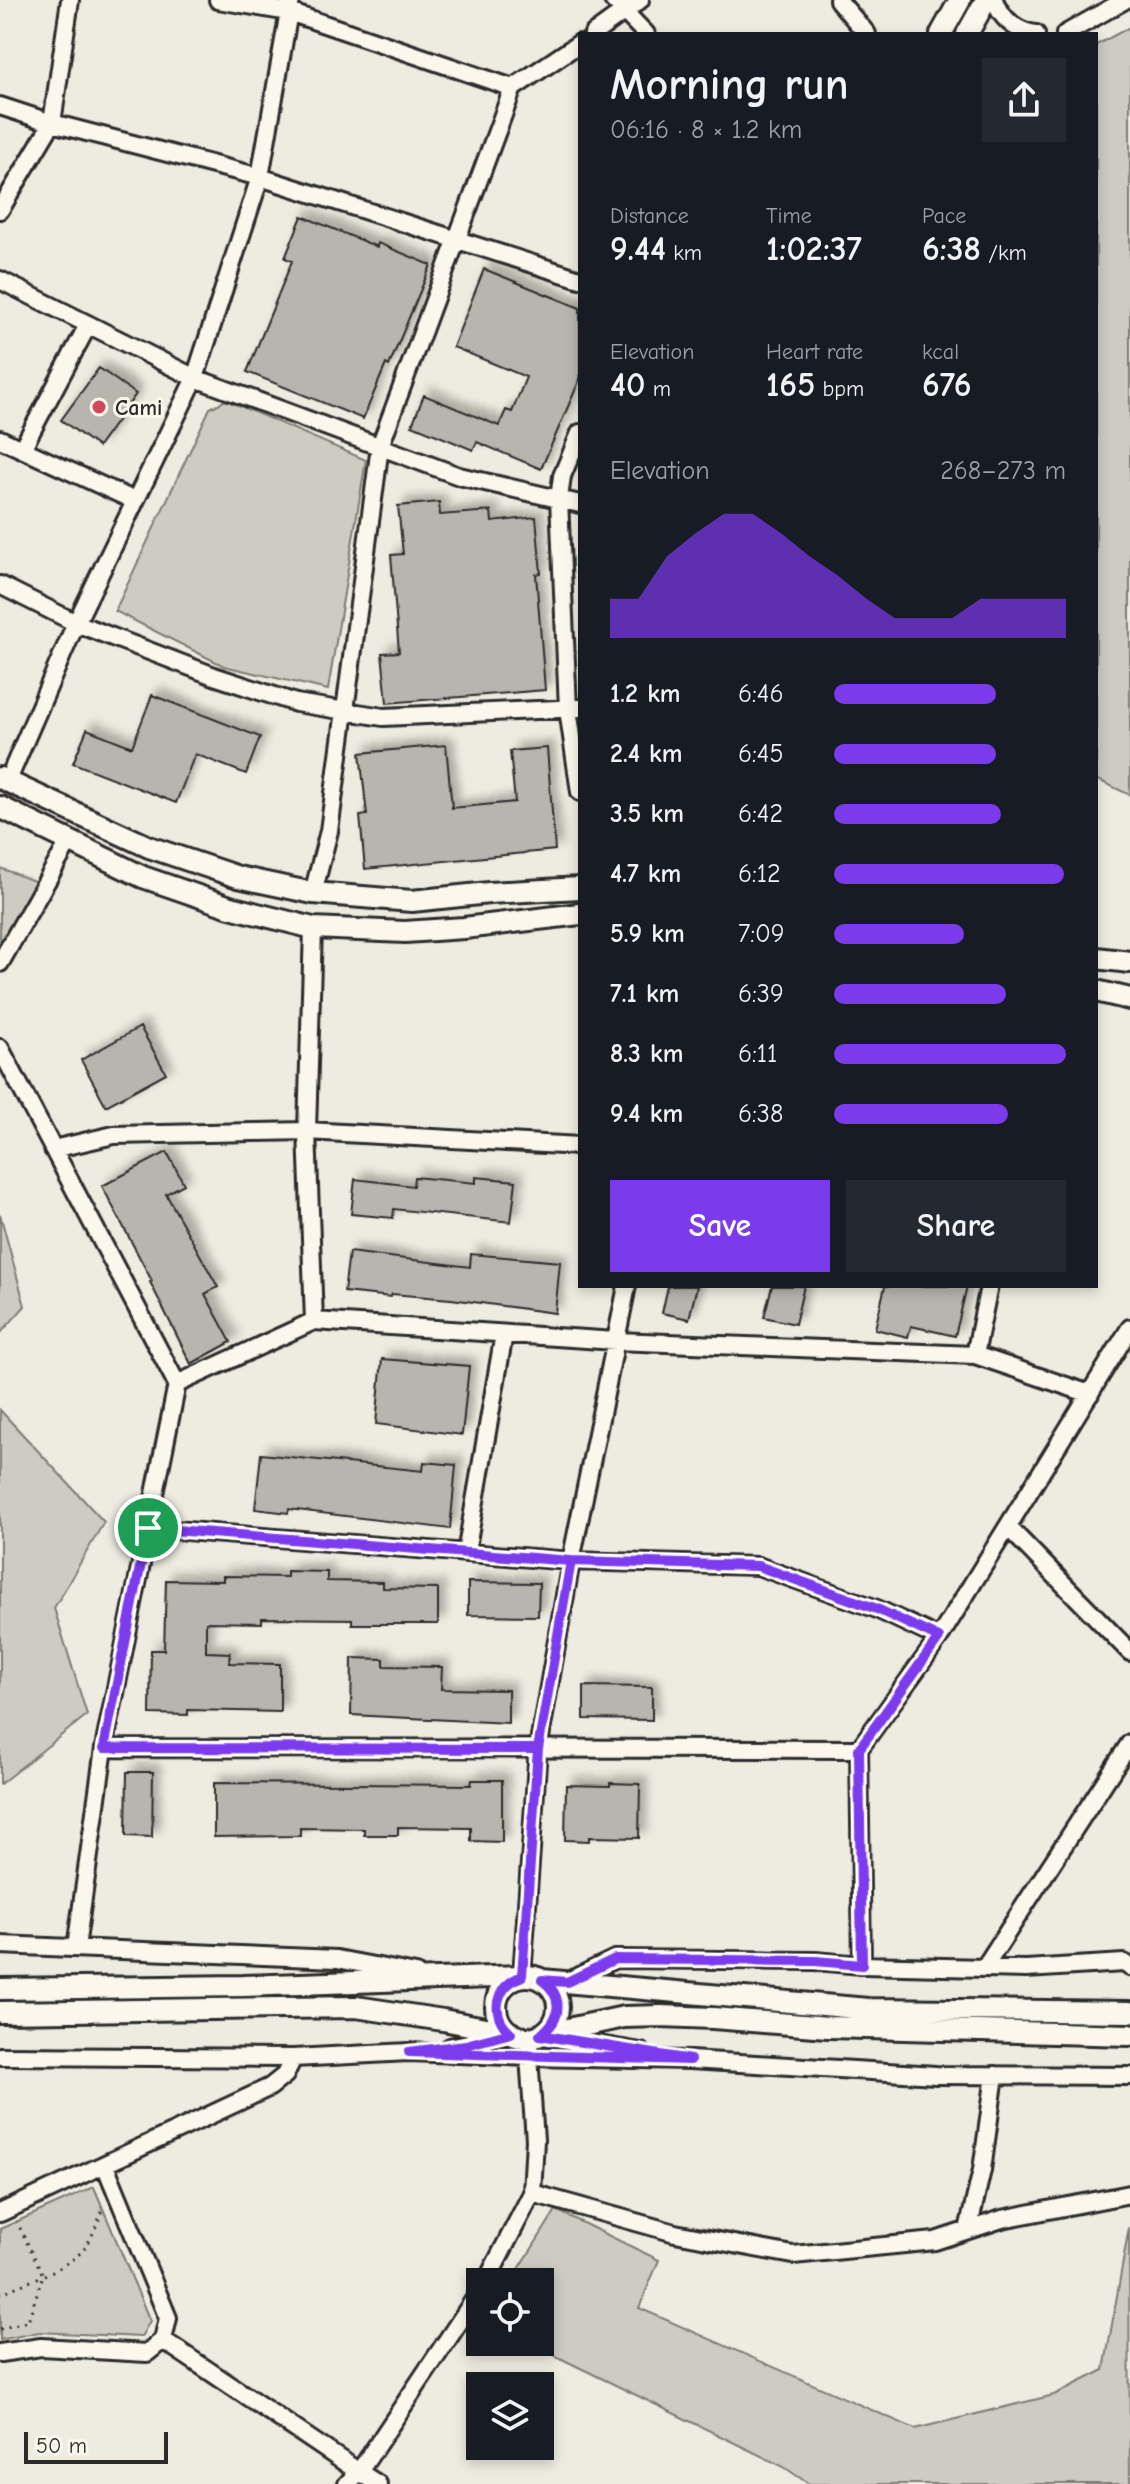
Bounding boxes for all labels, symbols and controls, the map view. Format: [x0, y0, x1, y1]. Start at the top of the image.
button: share [982, 58, 1066, 142]
text: Morning run [610, 59, 849, 110]
text: 06:16 · 8 × 1.2 km [610, 115, 802, 145]
text: Distance [610, 203, 689, 229]
text: Time [766, 203, 812, 229]
text: Pace [922, 203, 966, 229]
text: 9.44 [610, 229, 666, 269]
text: 1:02:37 [766, 229, 862, 269]
text: 6:38 [922, 229, 981, 269]
text: km [666, 240, 702, 266]
text: /km [981, 240, 1027, 266]
text: Elevation [610, 339, 694, 365]
text: Heart rate [766, 339, 863, 365]
text: kcal [922, 339, 959, 365]
text: 40 [610, 365, 645, 405]
text: 165 [766, 365, 815, 405]
text: 676 [922, 365, 971, 405]
text: m [645, 376, 671, 402]
text: bpm [815, 376, 864, 402]
place label: Cami [115, 395, 162, 421]
marker: Cami [90, 398, 108, 416]
text: Elevation [610, 456, 710, 486]
text: 268–273 m [940, 456, 1066, 486]
text: 1.2 km [610, 679, 681, 709]
text: 6:46 [738, 679, 783, 709]
text: 2.4 km [610, 739, 682, 769]
text: 6:45 [738, 739, 783, 769]
text: 3.5 km [610, 799, 684, 829]
text: 6:42 [738, 799, 783, 829]
text: 4.7 km [610, 859, 681, 889]
text: 6:12 [738, 859, 781, 889]
text: 5.9 km [610, 919, 685, 949]
text: 7:09 [738, 919, 785, 949]
text: 7.1 km [610, 979, 679, 1009]
text: 6:39 [738, 979, 784, 1009]
text: 8.3 km [610, 1039, 683, 1069]
text: 6:11 [738, 1039, 777, 1069]
text: 9.4 km [610, 1099, 683, 1129]
text: 6:38 [738, 1099, 783, 1129]
button: Save [610, 1180, 830, 1272]
button: Share [846, 1180, 1066, 1272]
pin [114, 1494, 182, 1562]
icon: arrive [126, 1506, 170, 1550]
map controls [466, 2268, 554, 2460]
button: locate [466, 2268, 554, 2356]
button: layers [466, 2372, 554, 2460]
scale bar [24, 2428, 168, 2464]
text: 50 m [36, 2433, 87, 2459]

